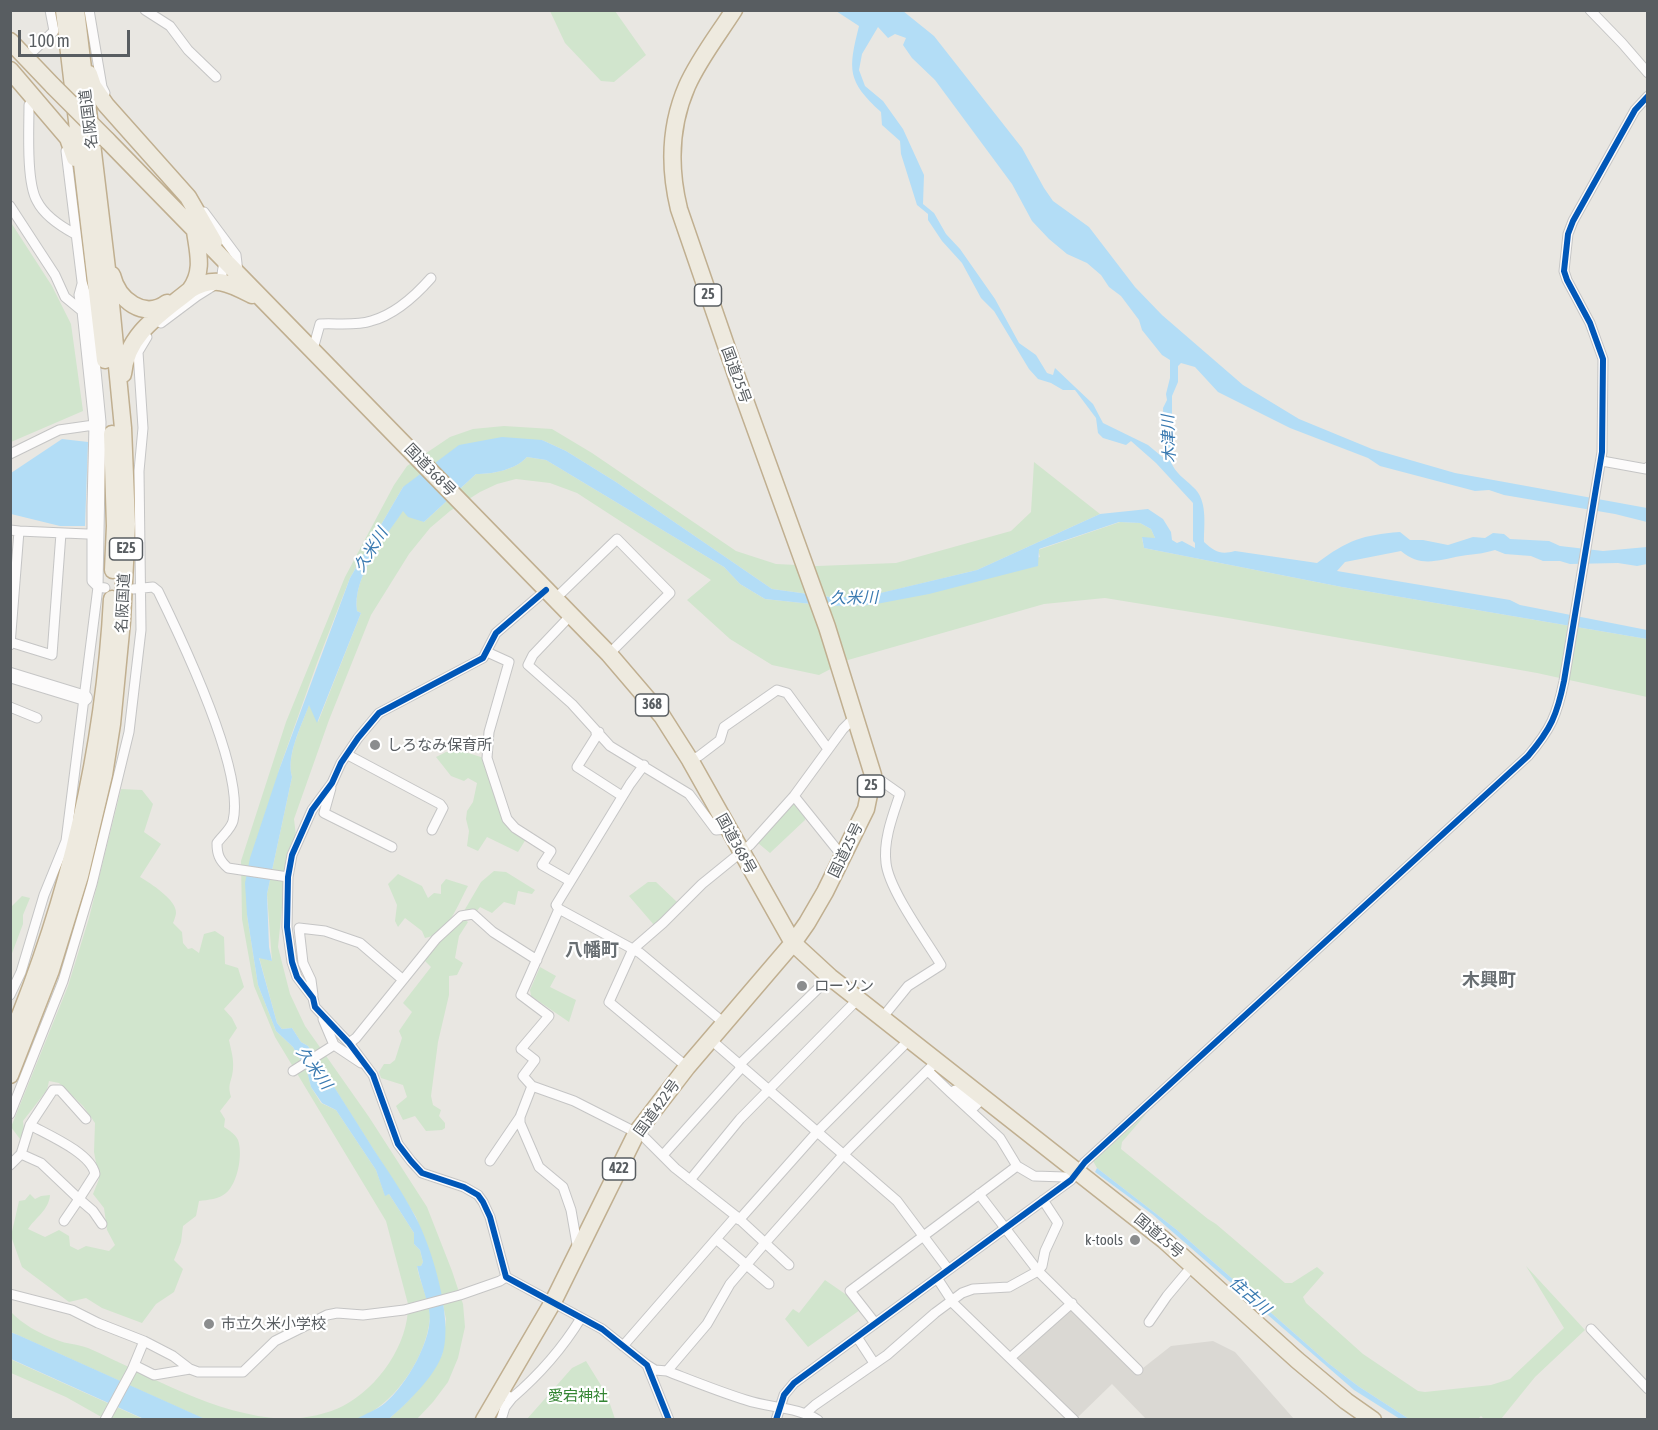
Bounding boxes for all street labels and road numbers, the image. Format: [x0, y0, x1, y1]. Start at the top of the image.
street label: 名阪国道 [76, 88, 102, 150]
road number: 25 [694, 284, 722, 306]
street label: 国道25号 [717, 344, 755, 406]
street label: 国道368号 [401, 440, 459, 500]
road number: E25 [110, 538, 142, 560]
street label: 名阪国道 [112, 573, 134, 633]
road number: 368 [636, 694, 668, 716]
road number: 25 [858, 775, 884, 797]
street label: 国道368号 [712, 811, 760, 877]
street label: 国道25号 [825, 819, 867, 881]
street label: 国道422号 [630, 1076, 684, 1140]
road number: 422 [602, 1158, 636, 1180]
street label: 国道25号 [1131, 1210, 1187, 1262]

